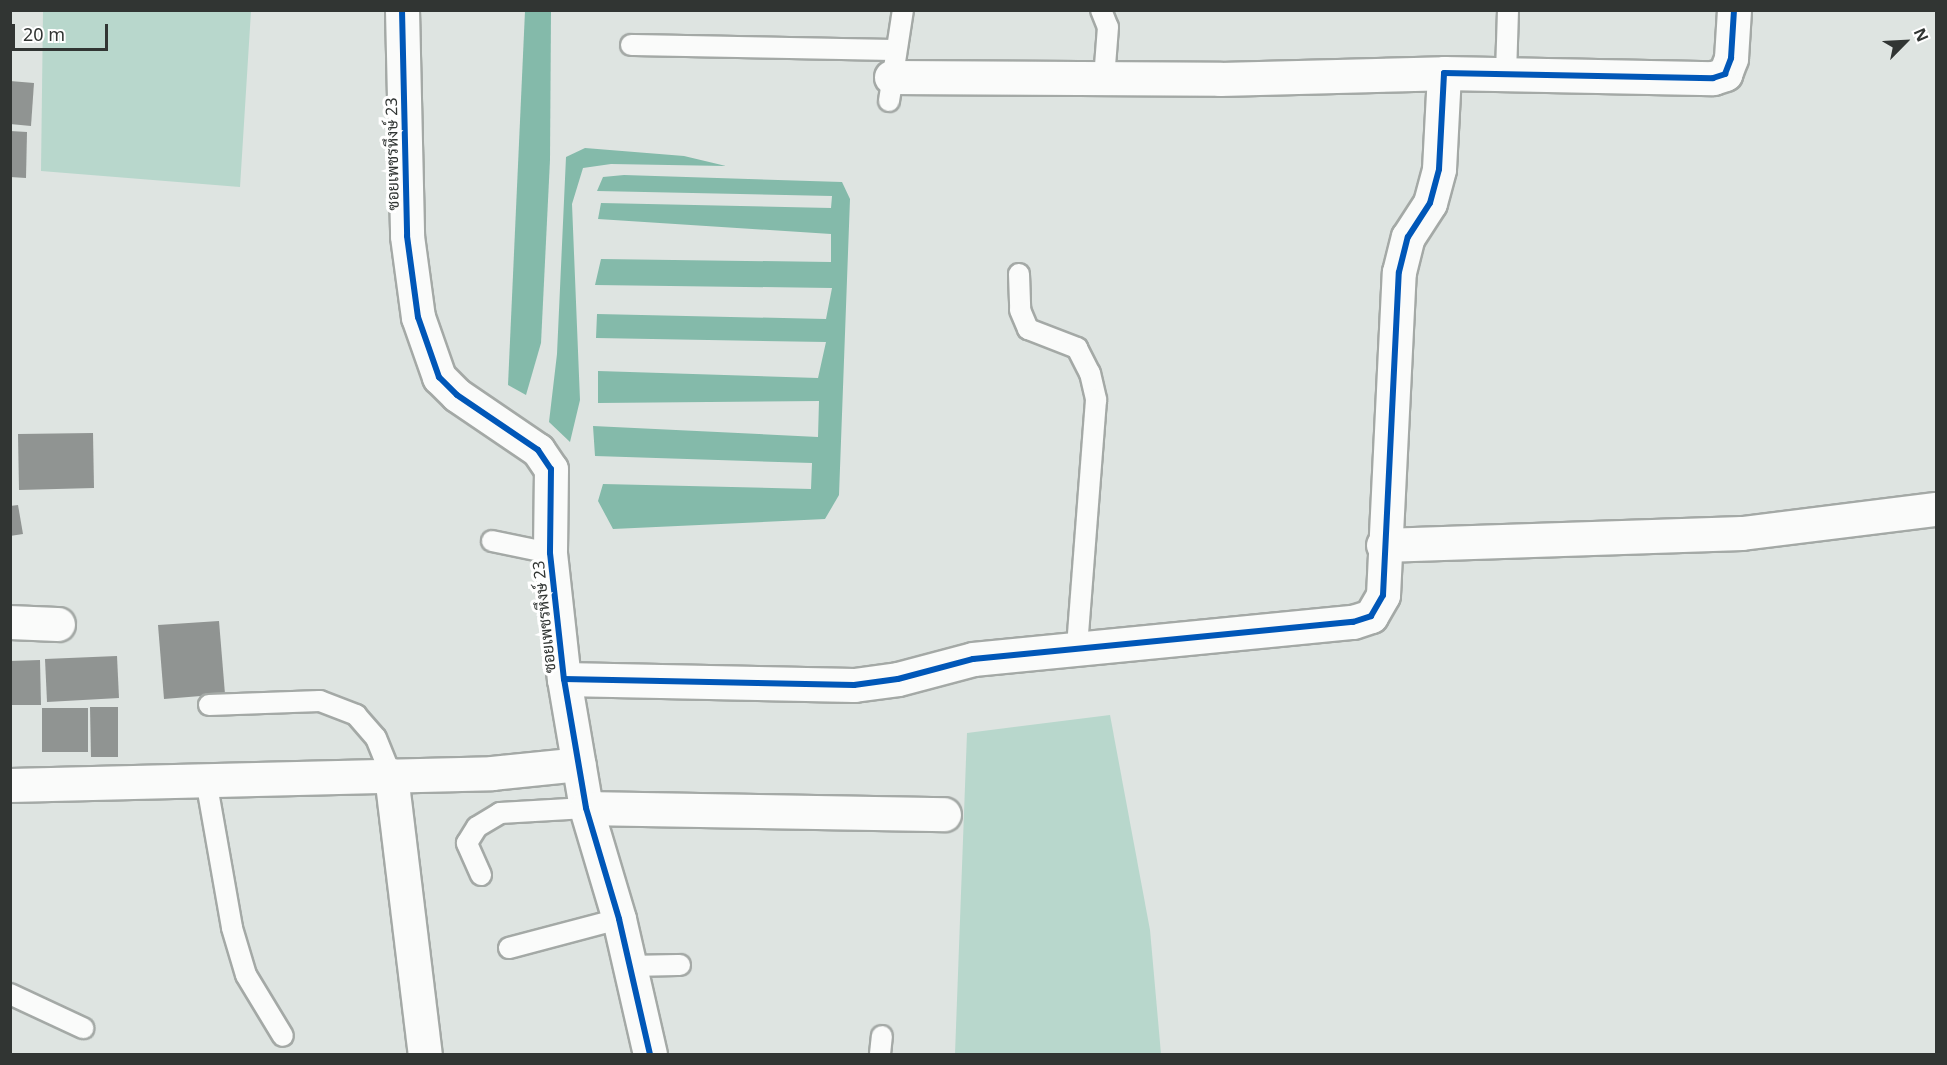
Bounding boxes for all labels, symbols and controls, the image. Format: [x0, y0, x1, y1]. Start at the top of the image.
scale bar [15, 12, 111, 50]
north arrow [1875, 12, 1935, 72]
text: 20 m [23, 22, 65, 46]
text: N [1909, 24, 1934, 45]
street label: ซอยเพชรหึงษ์ 23 [381, 97, 403, 211]
street label: ซอยเพชรหึงษ์ 23 [529, 560, 559, 674]

